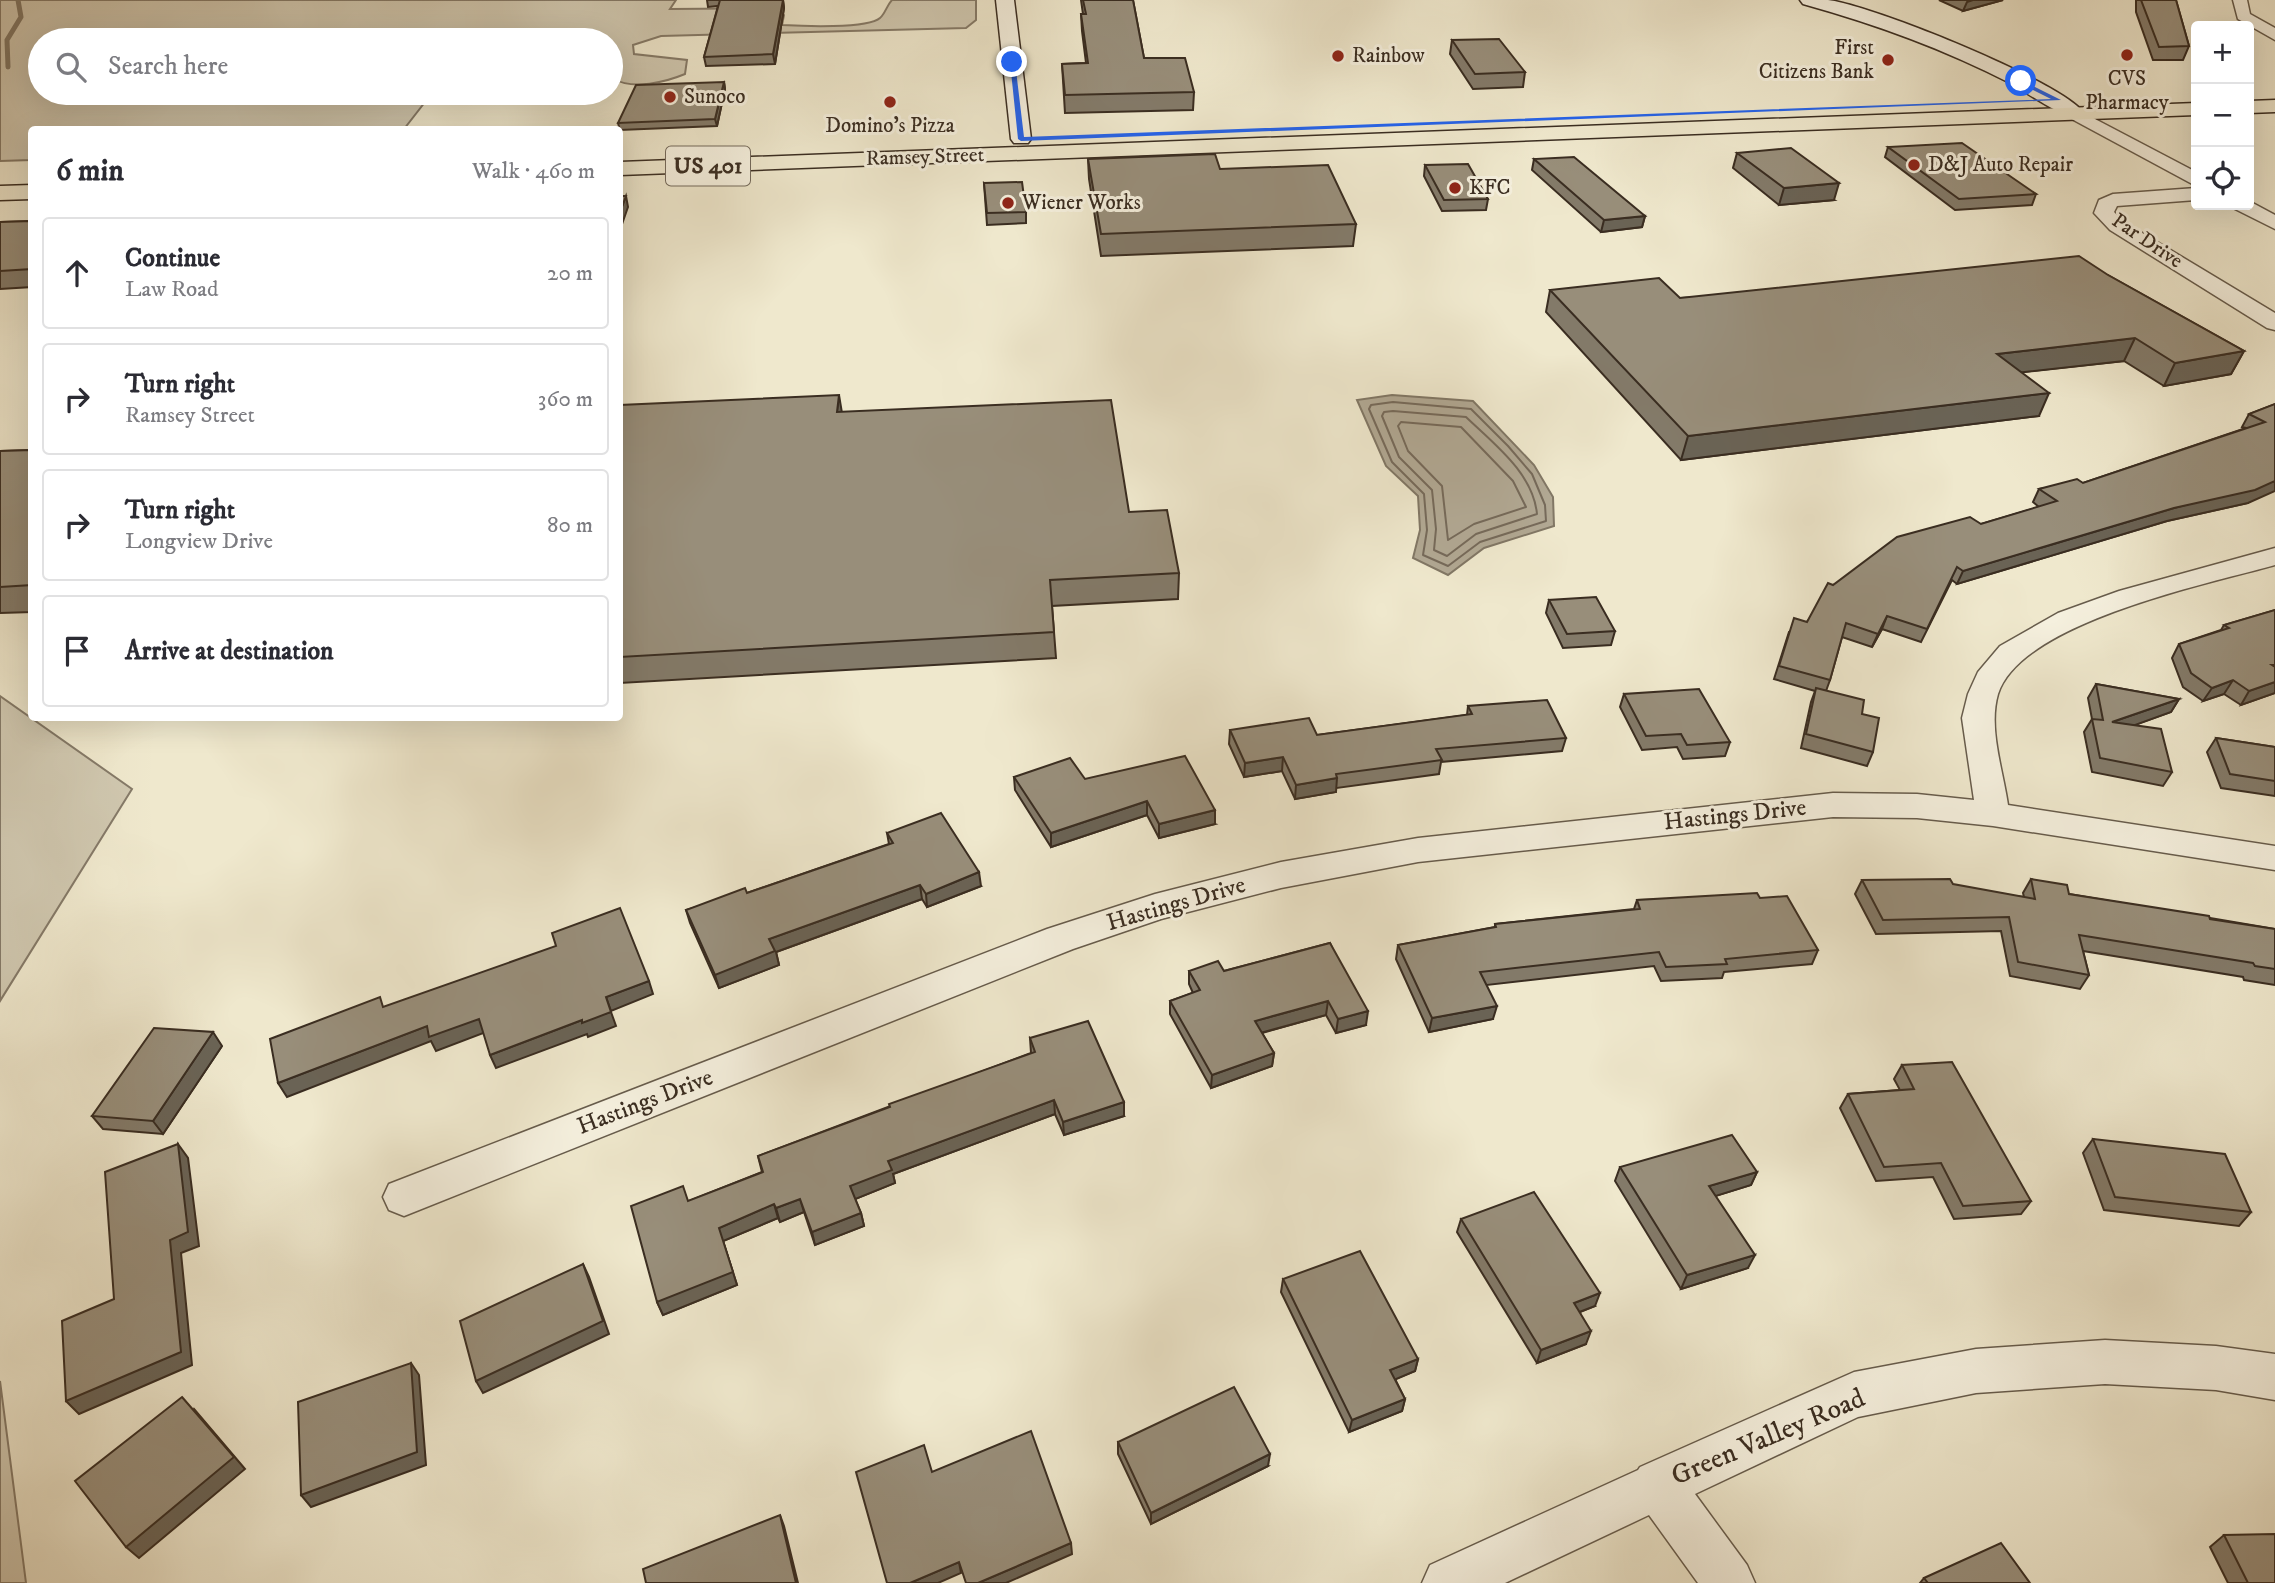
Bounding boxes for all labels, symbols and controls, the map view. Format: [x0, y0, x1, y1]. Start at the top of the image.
map controls [2191, 21, 2254, 210]
button: + [2191, 21, 2254, 84]
search box [28, 28, 623, 105]
place label: First Citizens Bank [1759, 35, 1875, 85]
place label: Rainbow [1352, 43, 1425, 69]
route end [996, 46, 1027, 77]
marker: CVS Pharmacy [2119, 47, 2135, 63]
icon: search [52, 48, 90, 86]
marker: Rainbow [1330, 48, 1346, 64]
text: Search here [108, 50, 228, 83]
marker: First Citizens Bank [1880, 52, 1896, 68]
route start [2005, 65, 2036, 96]
place label: CVS Pharmacy [2085, 66, 2170, 116]
place label: Sunoco [684, 84, 746, 110]
button: − [2191, 84, 2254, 147]
marker: Sunoco [662, 89, 678, 105]
marker: Domino's Pizza [882, 94, 898, 110]
place label: Domino's Pizza [825, 113, 955, 139]
street label: Ramsey Street [865, 142, 985, 172]
road number: US 401 [666, 146, 750, 186]
button: locate [2191, 147, 2254, 210]
place label: D&J Auto Repair [1928, 152, 2073, 178]
text: 6 min [56, 153, 124, 190]
text: Walk · 460 m [472, 157, 595, 186]
marker: D&J Auto Repair [1906, 157, 1922, 173]
place label: KFC [1469, 175, 1511, 201]
marker: KFC [1447, 180, 1463, 196]
place label: Wiener Works [1021, 190, 1141, 216]
marker: Wiener Works [1000, 195, 1016, 211]
street label: Par Drive [2106, 208, 2188, 274]
text: Continue [125, 242, 220, 275]
icon: ahead [58, 254, 96, 292]
text: 20 m [547, 259, 593, 288]
text: Law Road [125, 275, 219, 304]
text: Turn right [125, 368, 235, 401]
icon: right [58, 380, 96, 418]
text: 360 m [538, 385, 593, 414]
text: Ramsey Street [125, 401, 255, 430]
text: Turn right [125, 494, 235, 527]
icon: right [58, 506, 96, 544]
text: 80 m [547, 511, 593, 540]
text: Longview Drive [125, 527, 273, 556]
icon: arrive [58, 632, 96, 670]
text: Arrive at destination [125, 635, 334, 668]
street label: Hastings Drive [1662, 793, 1808, 837]
street label: Hastings Drive [1103, 870, 1249, 938]
street label: Hastings Drive [573, 1062, 717, 1142]
street label: Green Valley Road [1666, 1380, 1870, 1494]

